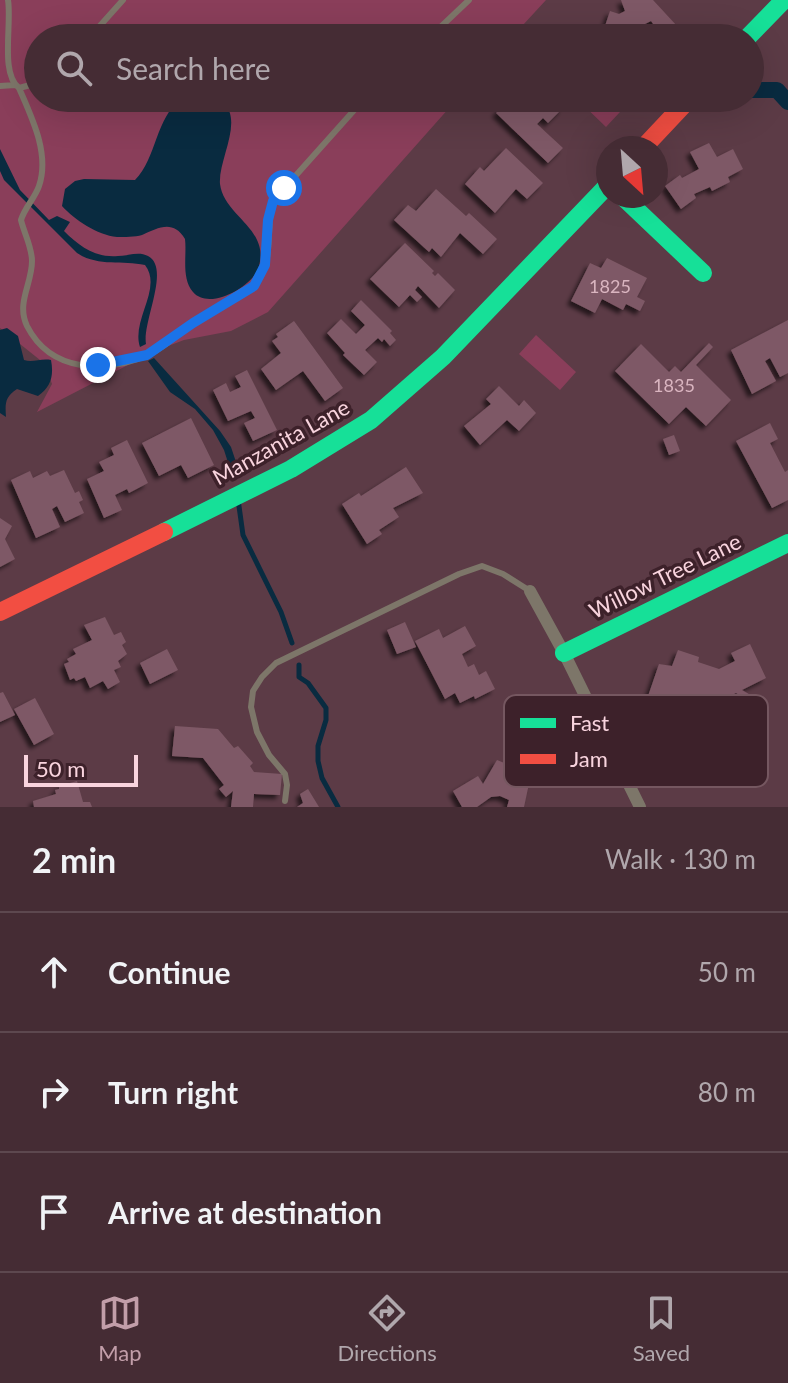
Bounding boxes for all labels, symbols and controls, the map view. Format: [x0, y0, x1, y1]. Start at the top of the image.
search box [24, 24, 764, 112]
icon: search [52, 46, 96, 90]
text: Search here [116, 50, 271, 86]
north arrow [596, 136, 668, 208]
route start [266, 170, 302, 206]
house number: 1825 [589, 275, 631, 297]
route end [80, 347, 116, 383]
house number: 1835 [653, 374, 695, 396]
street label: Manzanita Lane [208, 393, 354, 490]
street label: Willow Tree Lane [584, 527, 745, 624]
legend [504, 695, 768, 787]
text: Fast [570, 709, 609, 736]
text: Jam [570, 745, 608, 772]
scale bar [24, 751, 138, 787]
text: 50 m [36, 755, 85, 782]
text: 2 min [32, 839, 116, 880]
text: Walk · 130 m [605, 843, 756, 875]
icon: ahead [32, 950, 76, 994]
text: Continue [108, 954, 231, 990]
text: 50 m [698, 956, 756, 988]
icon: right [32, 1070, 76, 1114]
text: Turn right [108, 1074, 238, 1110]
text: 80 m [698, 1076, 756, 1108]
icon: arrive [32, 1190, 76, 1234]
text: Arrive at destination [108, 1194, 382, 1230]
tab: Map [98, 1291, 142, 1366]
tab: Directions [338, 1291, 437, 1366]
tab: Saved [633, 1291, 690, 1366]

